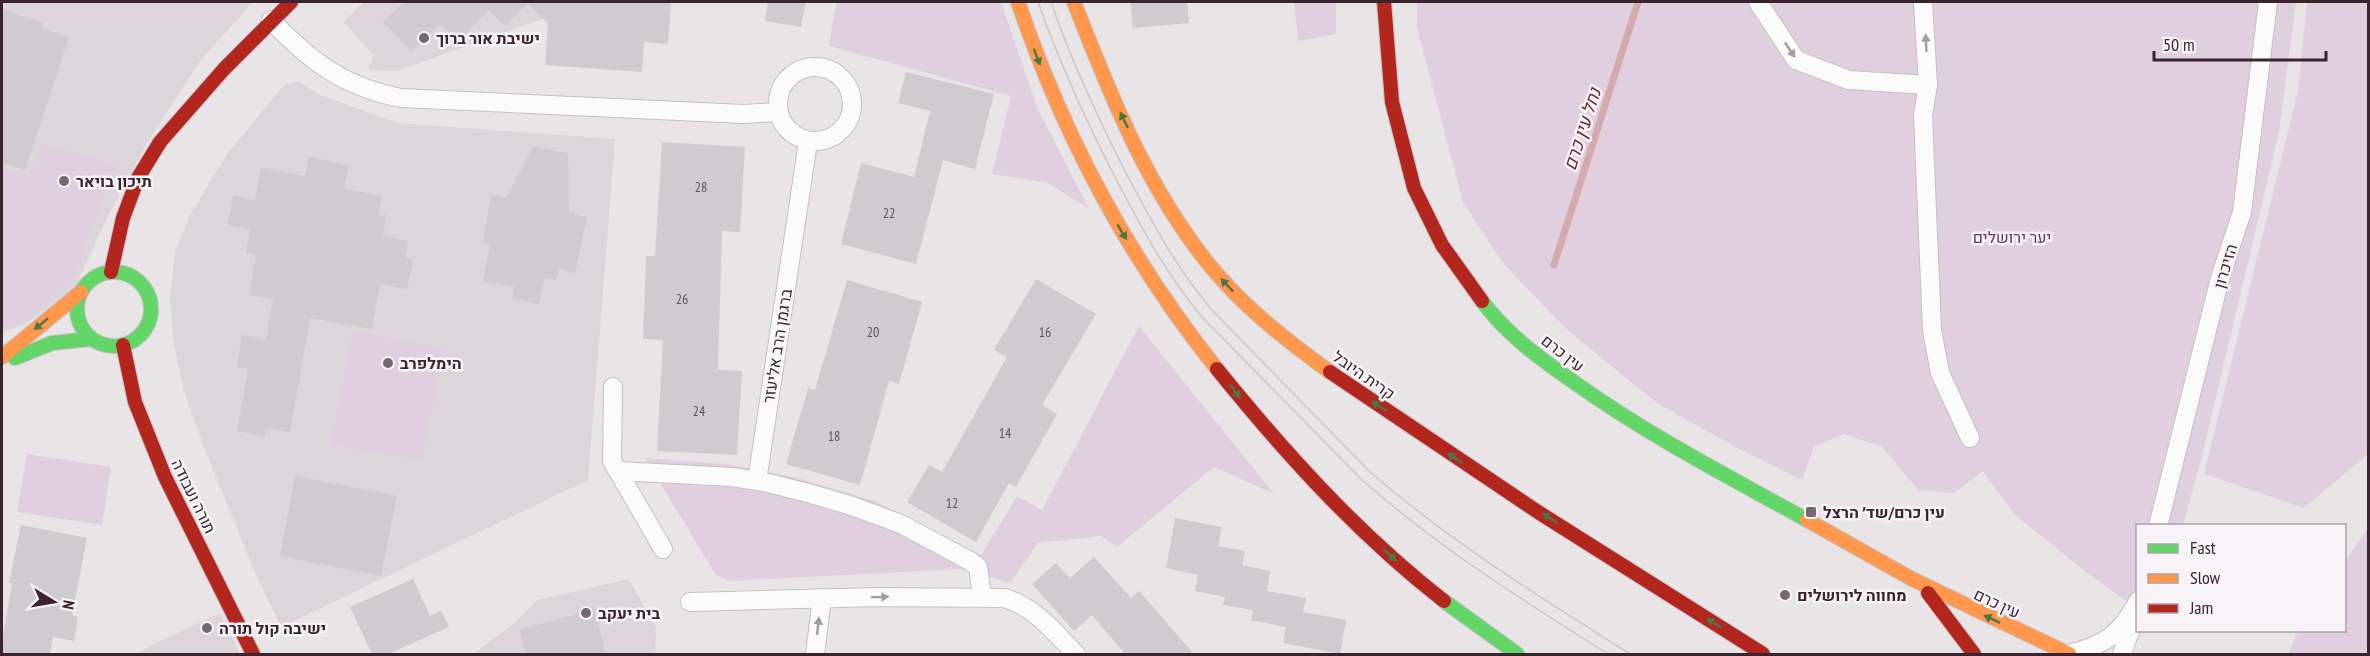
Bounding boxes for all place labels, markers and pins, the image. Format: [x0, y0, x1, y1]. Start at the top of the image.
place label: ישיבת אור ברוך [436, 28, 540, 48]
marker: ישיבת אור ברוך [417, 31, 431, 45]
place label: תיכון בויאר [76, 171, 152, 191]
marker: תיכון בויאר [57, 174, 71, 188]
place label: הימלפרב [400, 353, 462, 373]
marker: הימלפרב [381, 356, 395, 370]
place label: עין כרם/שד׳ הרצל [1823, 502, 1945, 522]
marker: עין כרם/שד׳ הרצל [1804, 505, 1818, 519]
place label: מחווה לירושלים [1797, 585, 1907, 605]
marker: מחווה לירושלים [1778, 588, 1792, 602]
place label: בית יעקב [598, 603, 660, 623]
marker: בית יעקב [579, 606, 593, 620]
place label: ישיבה קול תורה [219, 618, 326, 638]
marker: ישיבה קול תורה [200, 621, 214, 635]

